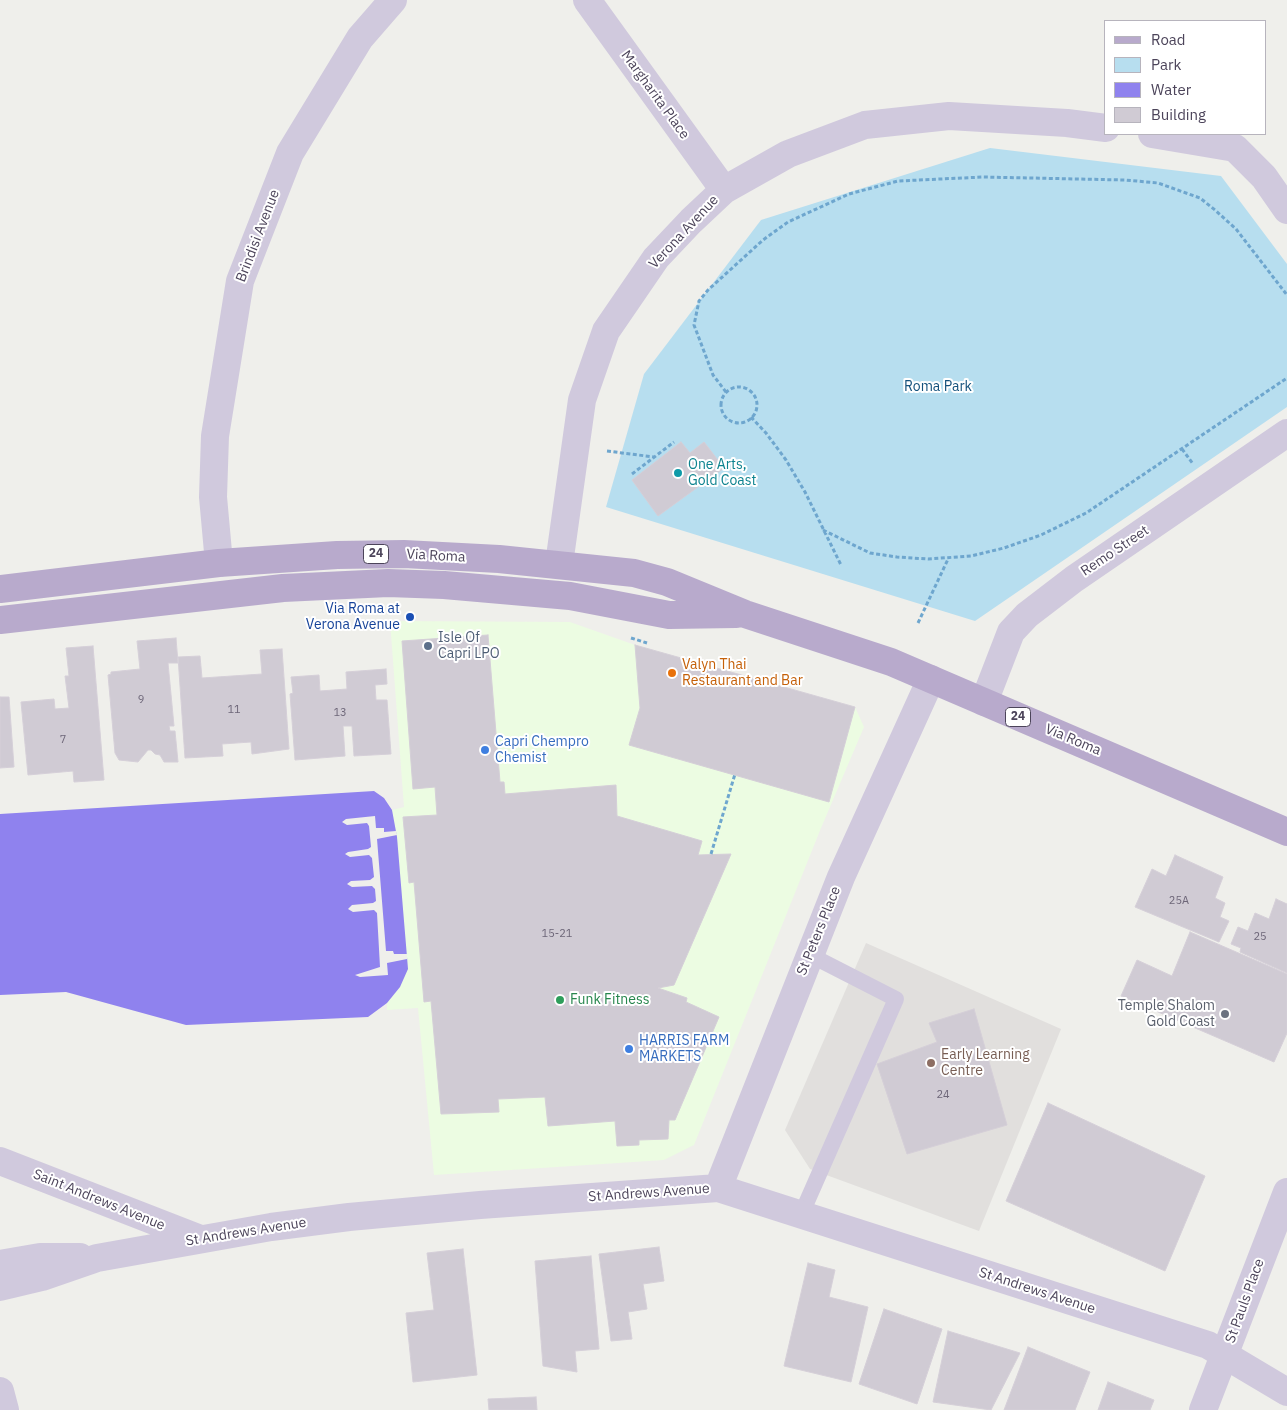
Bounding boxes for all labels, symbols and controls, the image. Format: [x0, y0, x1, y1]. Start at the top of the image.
legend [1104, 20, 1267, 135]
text: Road [1151, 30, 1186, 49]
street label: Margharita Place [617, 47, 693, 143]
text: Park [1151, 55, 1181, 74]
text: Water [1151, 80, 1191, 99]
text: Building [1151, 105, 1206, 124]
street label: Brindisi Avenue [233, 187, 283, 285]
street label: Verona Avenue [646, 192, 722, 272]
park label: Roma Park [904, 379, 972, 395]
place label: One Arts, Gold Coast [688, 457, 756, 490]
marker: One Arts, Gold Coast [672, 467, 684, 479]
street label: Remo Street [1078, 522, 1152, 580]
road number: 24 [364, 544, 388, 564]
street label: Via Roma [406, 546, 466, 566]
place label: Via Roma at Verona Avenue [306, 601, 400, 634]
marker: Via Roma at Verona Avenue [404, 611, 416, 623]
place label: Isle Of Capri LPO [438, 630, 500, 662]
marker: Isle Of Capri LPO [422, 640, 434, 652]
place label: Valyn Thai Restaurant and Bar [682, 657, 803, 690]
marker: Valyn Thai Restaurant and Bar [666, 667, 678, 679]
house number: 9 [138, 693, 144, 707]
house number: 11 [227, 703, 241, 717]
house number: 13 [333, 706, 347, 720]
road number: 24 [1006, 708, 1030, 726]
street label: Via Roma [1043, 721, 1103, 759]
house number: 7 [60, 733, 66, 747]
place label: Capri Chempro Chemist [495, 734, 589, 766]
marker: Capri Chempro Chemist [479, 744, 491, 756]
street label: St Peters Place [794, 884, 844, 978]
house number: 25A [1169, 894, 1189, 908]
house number: 15-21 [542, 927, 572, 941]
house number: 25 [1253, 930, 1267, 944]
place label: Funk Fitness [570, 992, 649, 1008]
marker: Funk Fitness [554, 994, 566, 1006]
place label: Temple Shalom Gold Coast [1118, 998, 1215, 1030]
marker: Temple Shalom Gold Coast [1219, 1008, 1231, 1020]
place label: HARRIS FARM MARKETS [639, 1033, 729, 1066]
marker: HARRIS FARM MARKETS [623, 1043, 635, 1055]
place label: Early Learning Centre [941, 1047, 1030, 1080]
marker: Early Learning Centre [925, 1057, 937, 1069]
house number: 24 [936, 1088, 950, 1102]
street label: Saint Andrews Avenue [31, 1166, 167, 1234]
street label: St Andrews Avenue [588, 1180, 710, 1206]
street label: St Andrews Avenue [185, 1214, 307, 1250]
street label: St Pauls Place [1222, 1257, 1268, 1345]
street label: St Andrews Avenue [977, 1264, 1097, 1318]

